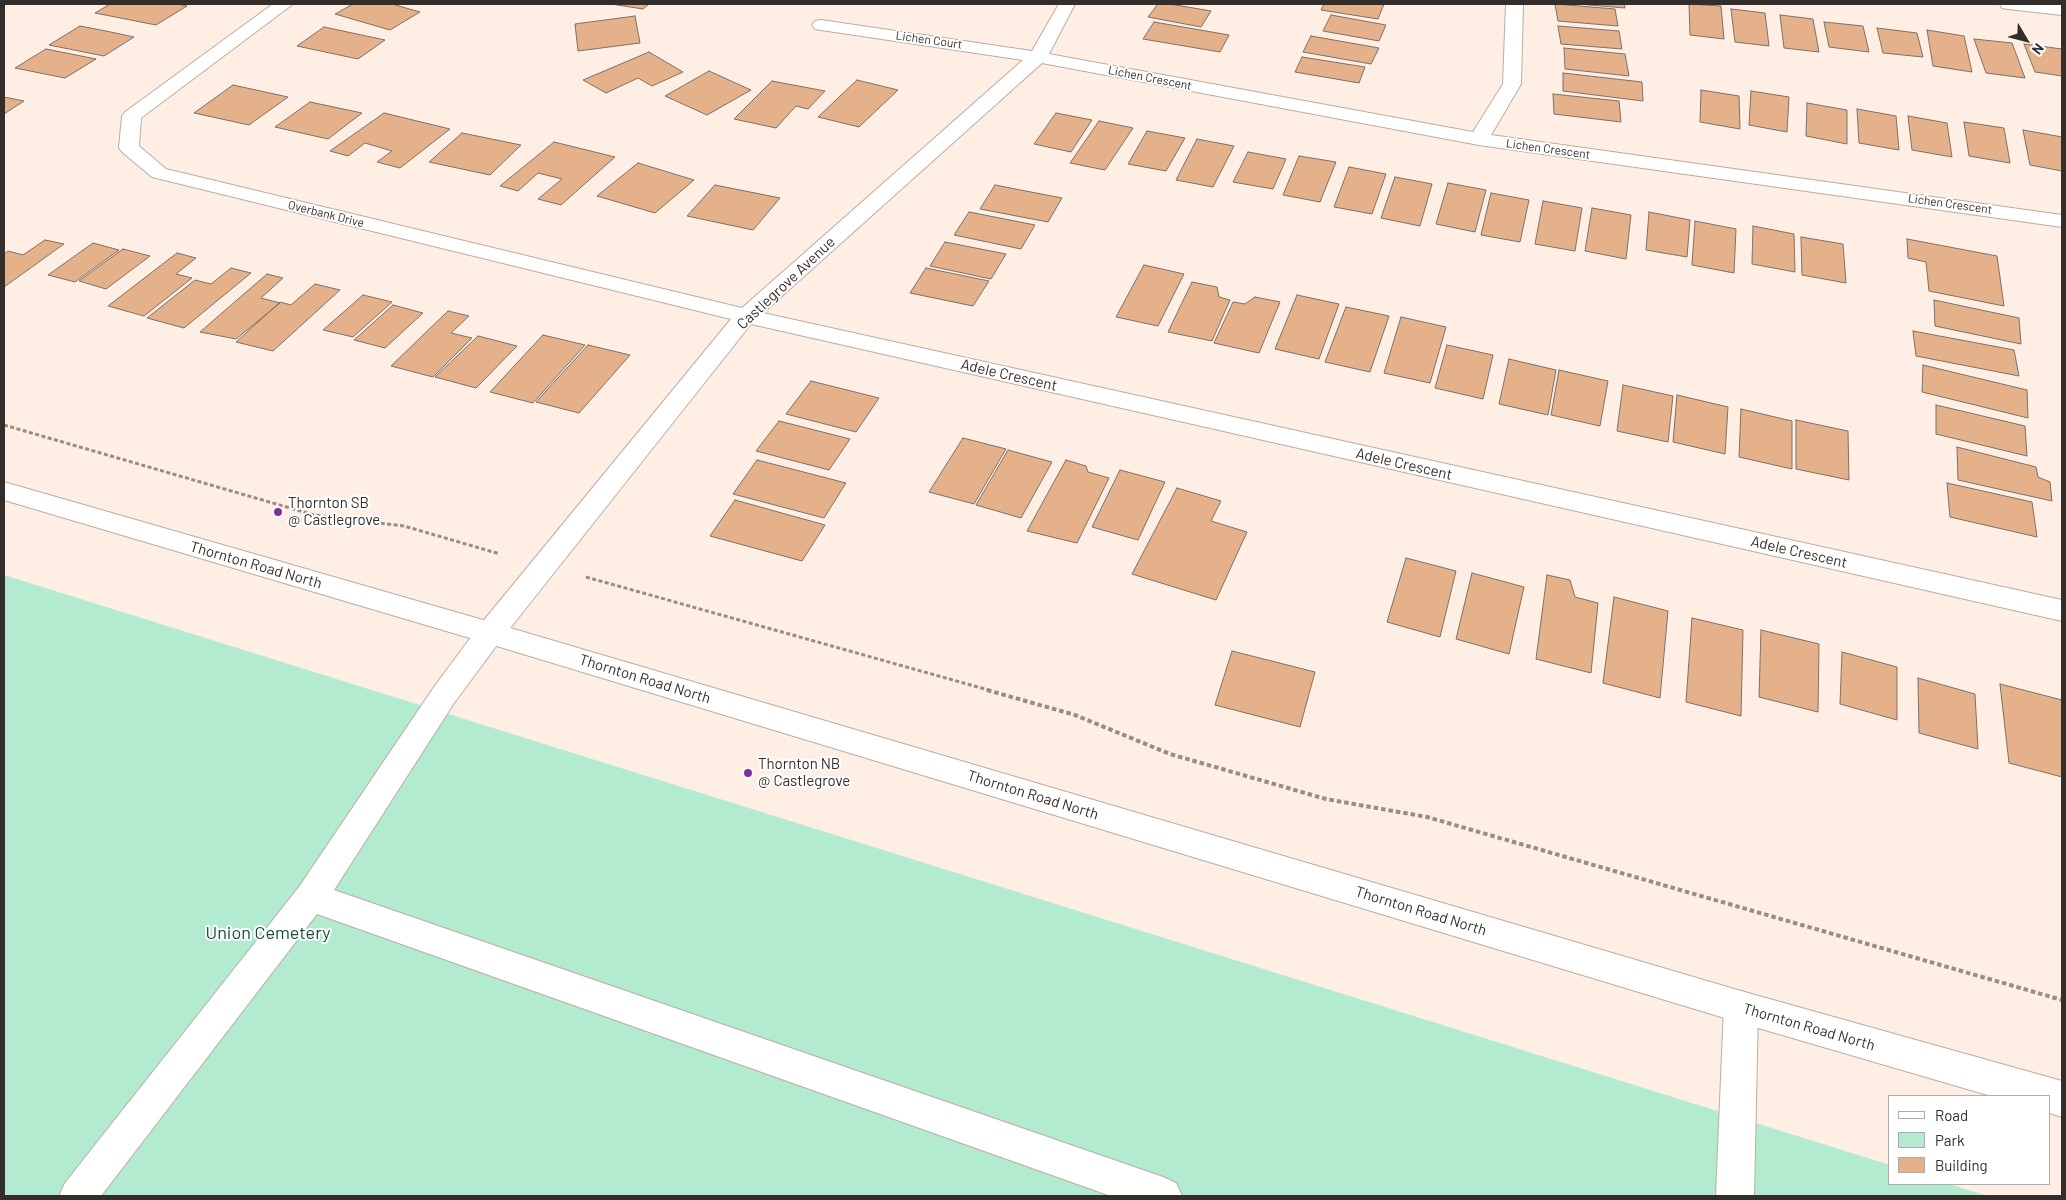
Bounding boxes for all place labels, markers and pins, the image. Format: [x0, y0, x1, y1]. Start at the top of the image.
place label: Thornton SB @ Castlegrove [288, 494, 380, 529]
marker: Thornton SB @ Castlegrove [272, 506, 284, 518]
place label: Thornton NB @ Castlegrove [758, 755, 850, 790]
marker: Thornton NB @ Castlegrove [742, 767, 754, 779]

